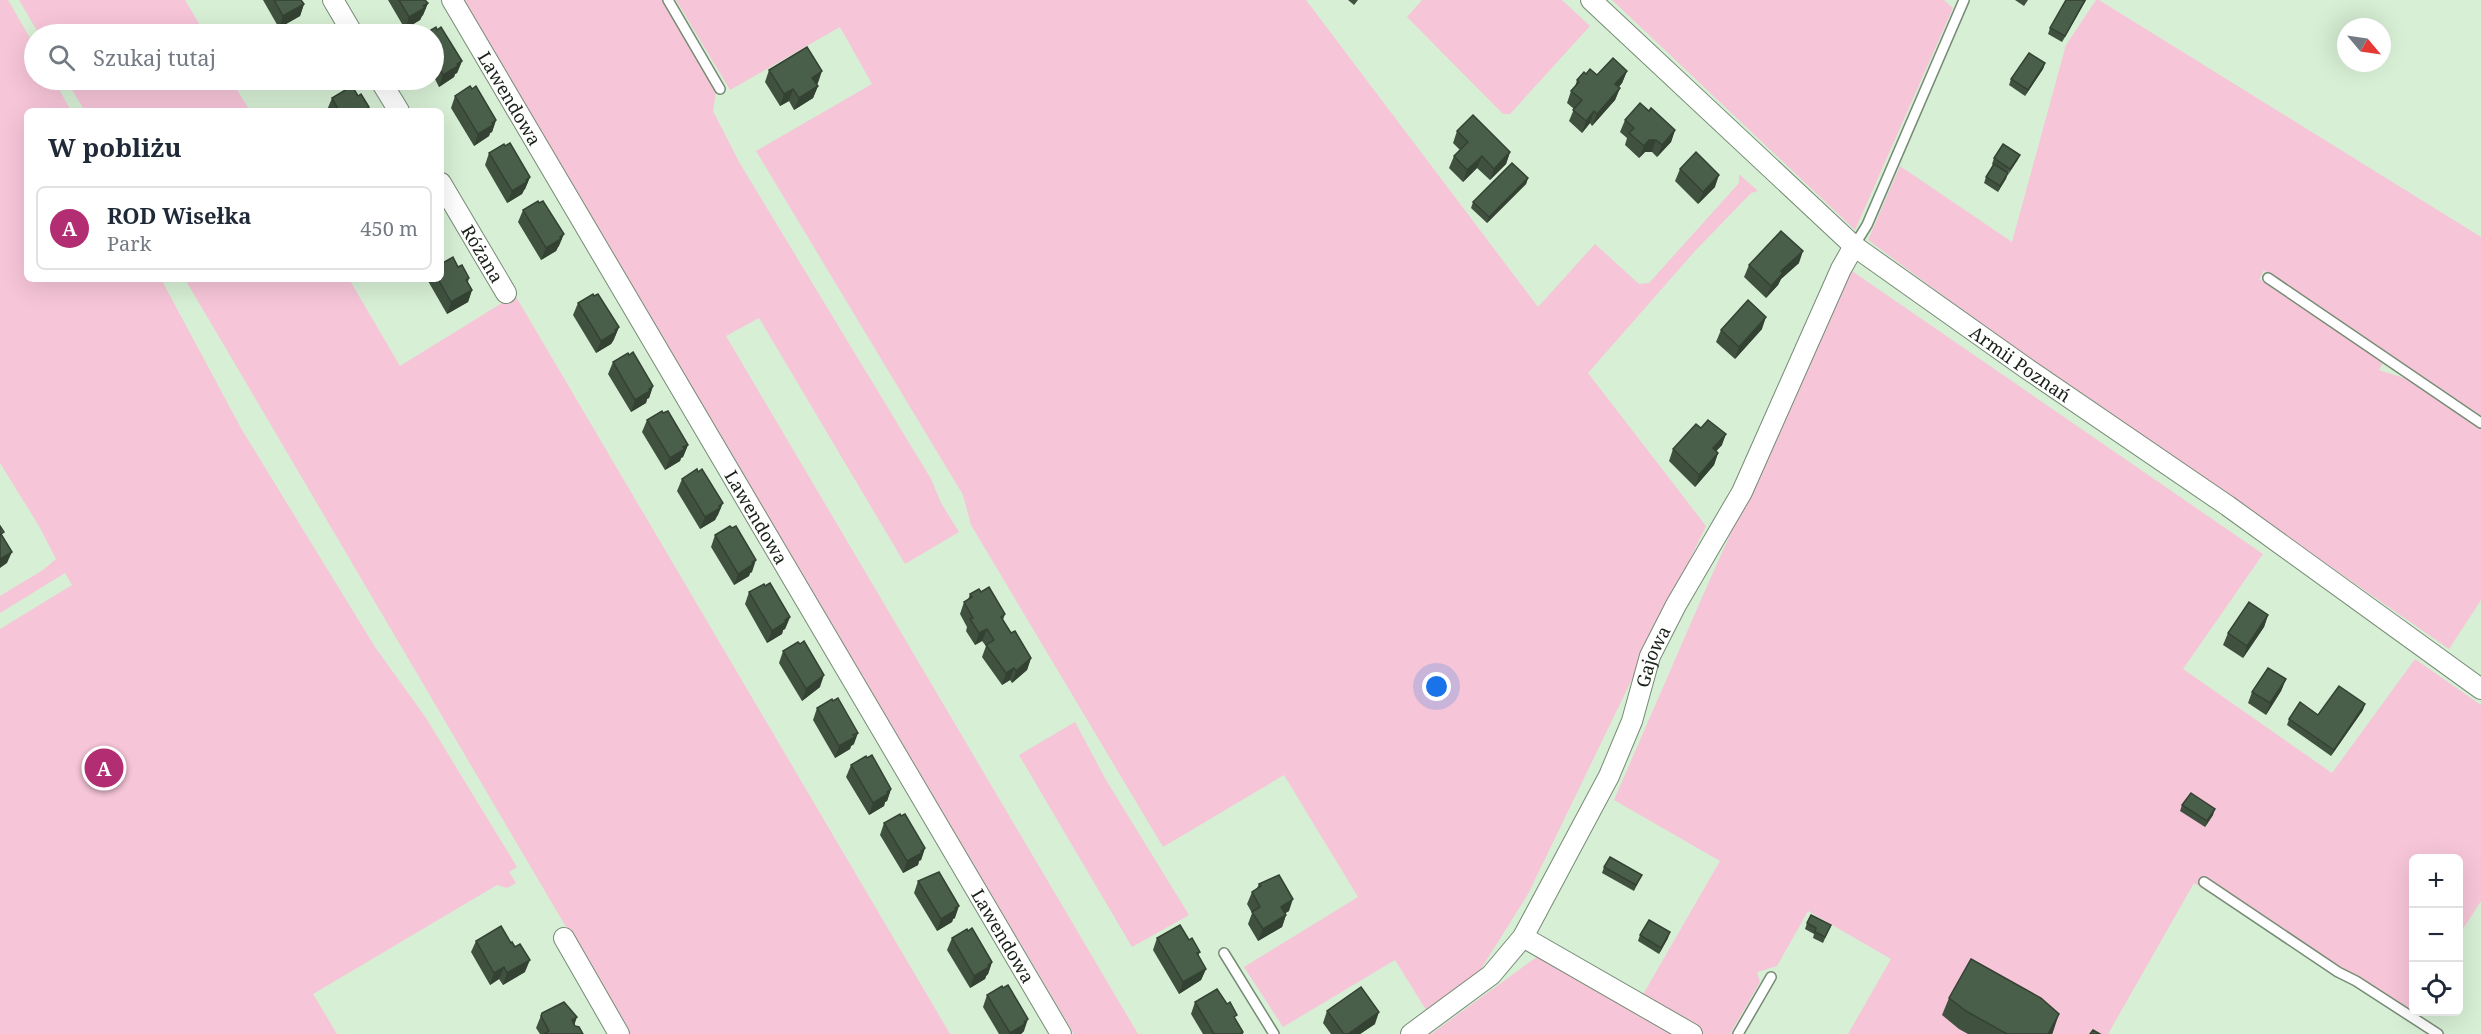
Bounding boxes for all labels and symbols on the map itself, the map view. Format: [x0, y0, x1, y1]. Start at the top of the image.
north arrow [2337, 18, 2391, 72]
street label: Lawendowa [473, 47, 547, 150]
street label: Różana [456, 220, 509, 287]
street label: Armii Poznań [1965, 320, 2076, 408]
street label: Lawendowa [719, 466, 794, 568]
street label: Gajowa [1630, 622, 1675, 690]
your location [1422, 672, 1451, 701]
pin: A [84, 746, 124, 790]
street label: Lawendowa [966, 884, 1040, 987]

